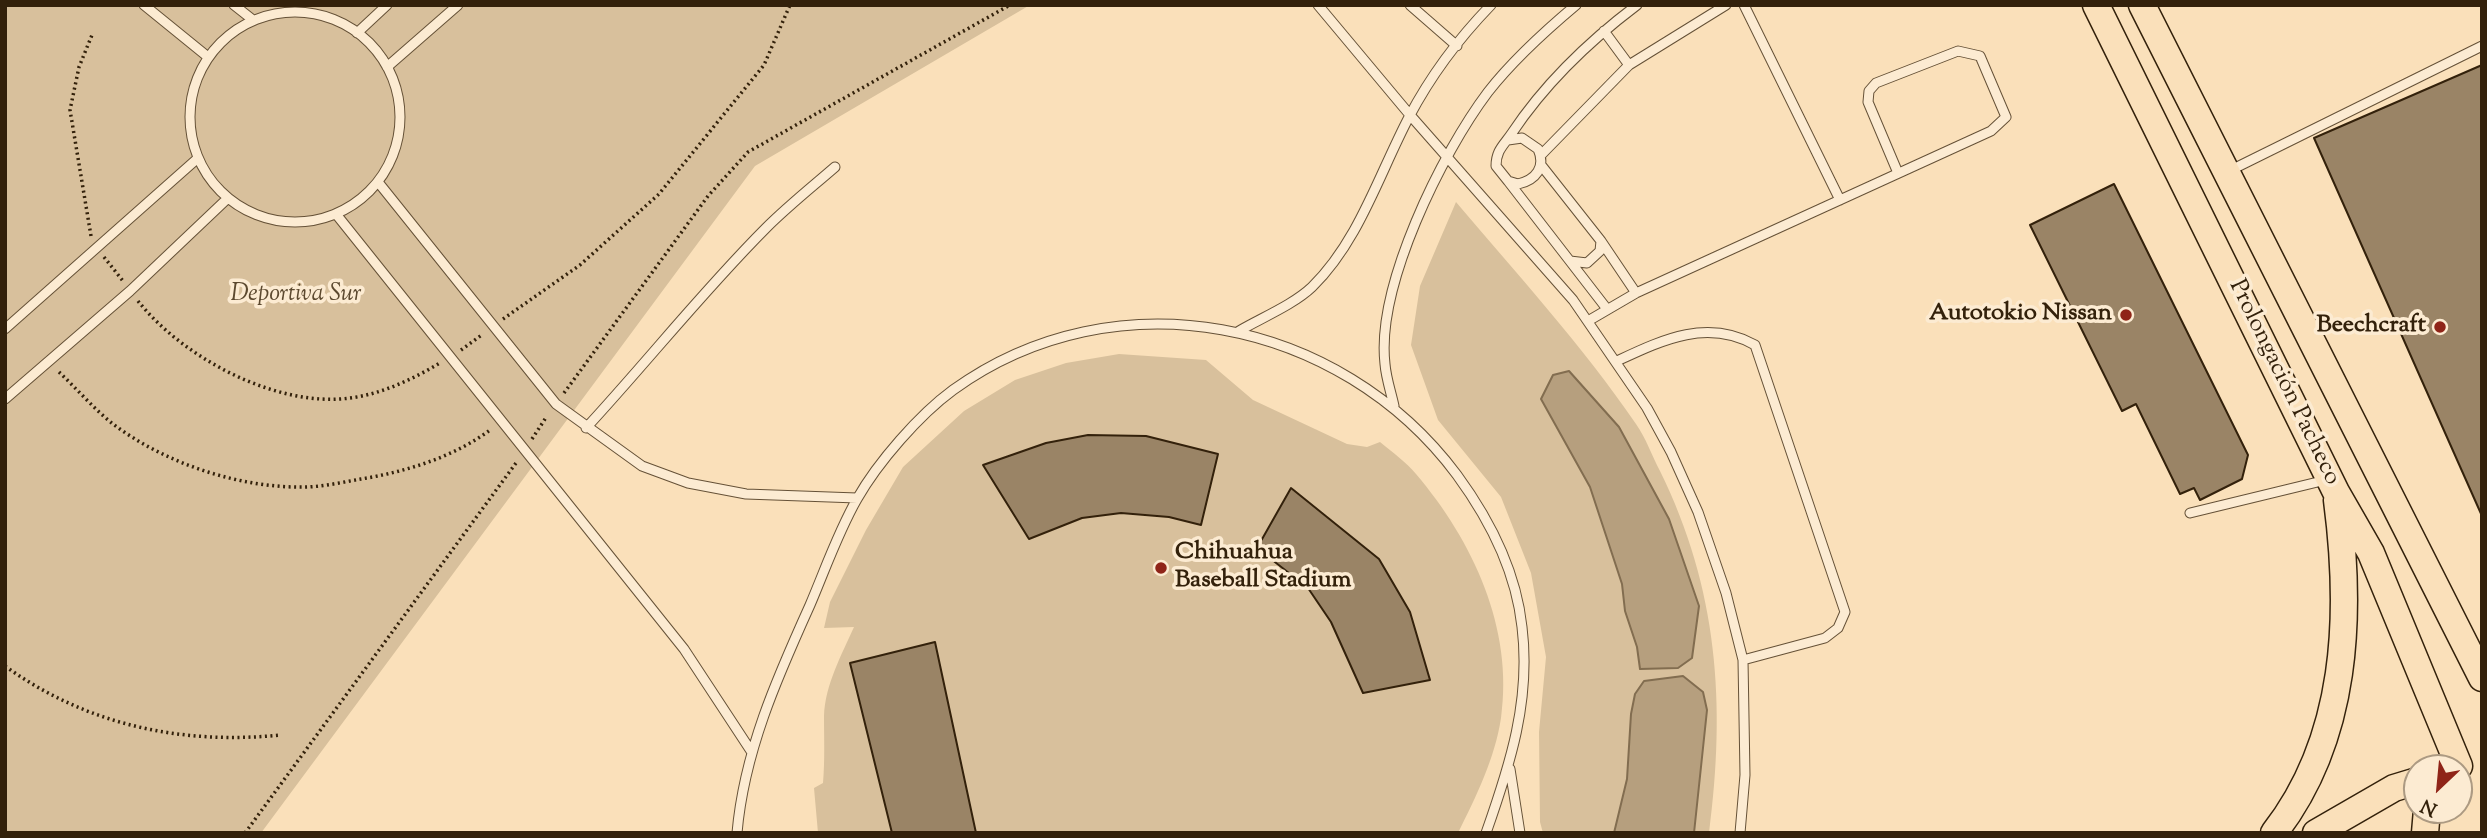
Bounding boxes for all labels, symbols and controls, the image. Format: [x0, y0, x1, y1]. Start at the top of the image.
street label: Prolongación Pacheco [2221, 276, 2345, 490]
park label: Deportiva Sur [230, 282, 362, 310]
place label: Autotokio Nissan [1929, 301, 2112, 329]
marker: Autotokio Nissan [2118, 307, 2134, 323]
place label: Beechcraft [2317, 313, 2426, 341]
marker: Beechcraft [2432, 319, 2448, 335]
place label: Chihuahua Baseball Stadium [1175, 540, 1351, 596]
marker: Chihuahua Baseball Stadium [1153, 560, 1169, 576]
north arrow [2403, 754, 2473, 824]
text: N [2417, 791, 2442, 822]

